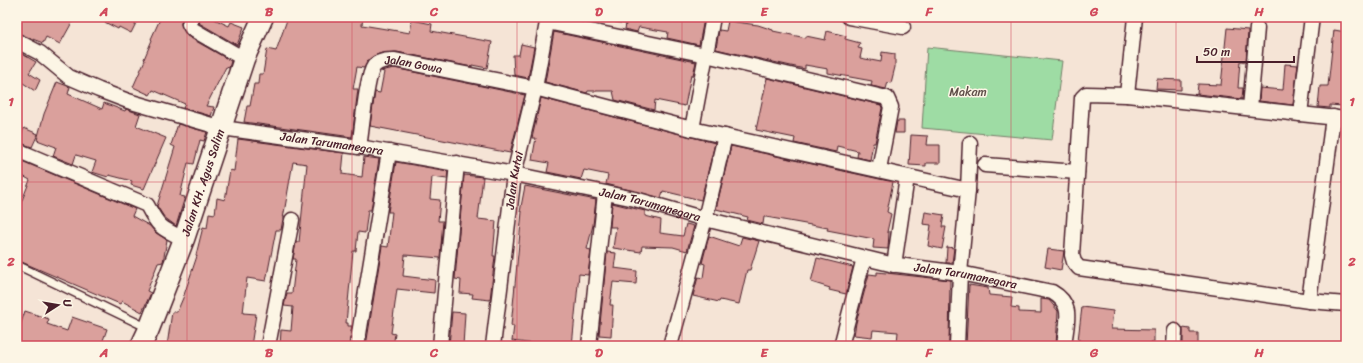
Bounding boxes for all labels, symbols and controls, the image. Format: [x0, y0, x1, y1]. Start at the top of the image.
text: A [99, 0, 108, 23]
text: B [265, 0, 274, 23]
text: C [429, 0, 439, 23]
text: D [595, 0, 603, 23]
text: E [760, 0, 769, 23]
text: F [924, 0, 933, 23]
text: G [1089, 0, 1099, 23]
text: H [1253, 0, 1264, 23]
scale bar [1197, 38, 1294, 64]
text: 50 m [1203, 41, 1230, 63]
street label: Jalan Gowa [383, 49, 444, 80]
park label: Makam [949, 81, 987, 103]
text: 1 [8, 90, 14, 113]
text: 1 [1349, 90, 1355, 113]
street label: Jalan Tarumanegara [278, 125, 386, 162]
street label: Jalan KH. Agus Salim [174, 126, 231, 240]
street label: Jalan Kutai [499, 148, 530, 212]
street label: Jalan Tarumanegara [596, 181, 704, 228]
text: 2 [6, 250, 15, 273]
text: 2 [1347, 250, 1356, 273]
street label: Jalan Tarumanegara [912, 256, 1020, 296]
north arrow [38, 285, 78, 325]
text: U [57, 297, 77, 309]
text: A [99, 341, 108, 363]
text: B [265, 341, 274, 363]
text: C [429, 341, 439, 363]
text: D [595, 341, 603, 363]
text: E [760, 341, 769, 363]
text: F [924, 341, 933, 363]
text: G [1089, 341, 1099, 363]
text: H [1253, 341, 1264, 363]

